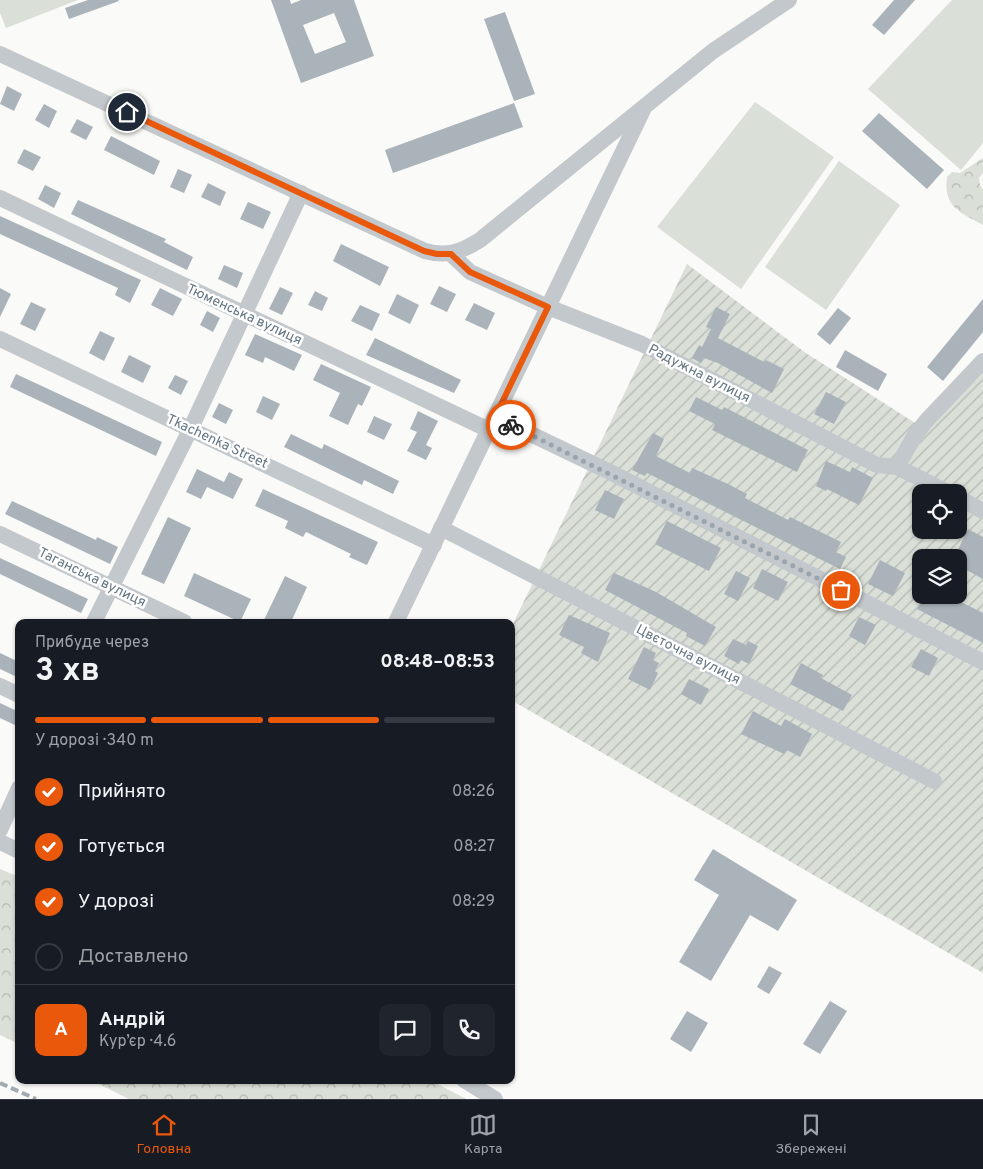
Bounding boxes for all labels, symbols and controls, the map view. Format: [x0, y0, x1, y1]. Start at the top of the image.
pin [106, 91, 148, 133]
icon: home [113, 98, 141, 126]
street label: Тюменська вулиця [184, 281, 304, 349]
street label: Радужна вулиця [645, 341, 753, 407]
courier [486, 400, 536, 450]
street label: Tkachenka Street [164, 411, 270, 473]
icon: bike [497, 411, 525, 439]
map controls [912, 484, 967, 604]
button: locate [912, 484, 967, 539]
street label: Таганська вулиця [35, 545, 149, 611]
button: layers [912, 549, 967, 604]
pin [820, 569, 862, 611]
icon: bag [827, 576, 855, 604]
street label: Цвєточна вулиця [633, 621, 743, 689]
text: Прибуде через [35, 633, 149, 653]
text: 08:48–08:53 [380, 650, 495, 674]
text: 3 хв [35, 652, 100, 692]
text: У дорозі · 340 m [35, 731, 154, 751]
icon: check [35, 778, 63, 806]
text: Прийнято [78, 780, 166, 804]
text: 08:26 [452, 782, 495, 802]
icon: check [35, 833, 63, 861]
text: Готується [78, 835, 165, 859]
text: 08:27 [453, 837, 495, 857]
icon: check [35, 888, 63, 916]
text: У дорозі [78, 890, 154, 914]
text: 08:29 [452, 892, 495, 912]
text: Доставлено [78, 945, 188, 969]
button: chat [379, 1004, 431, 1056]
button: phone [443, 1004, 495, 1056]
text: Андрій [99, 1008, 166, 1032]
text: А [54, 1018, 68, 1042]
text: Кур’єр · 4.6 [99, 1032, 176, 1052]
tab: Головна [136, 1111, 191, 1158]
tab: Карта [464, 1111, 502, 1158]
tab: Збережені [775, 1111, 846, 1158]

